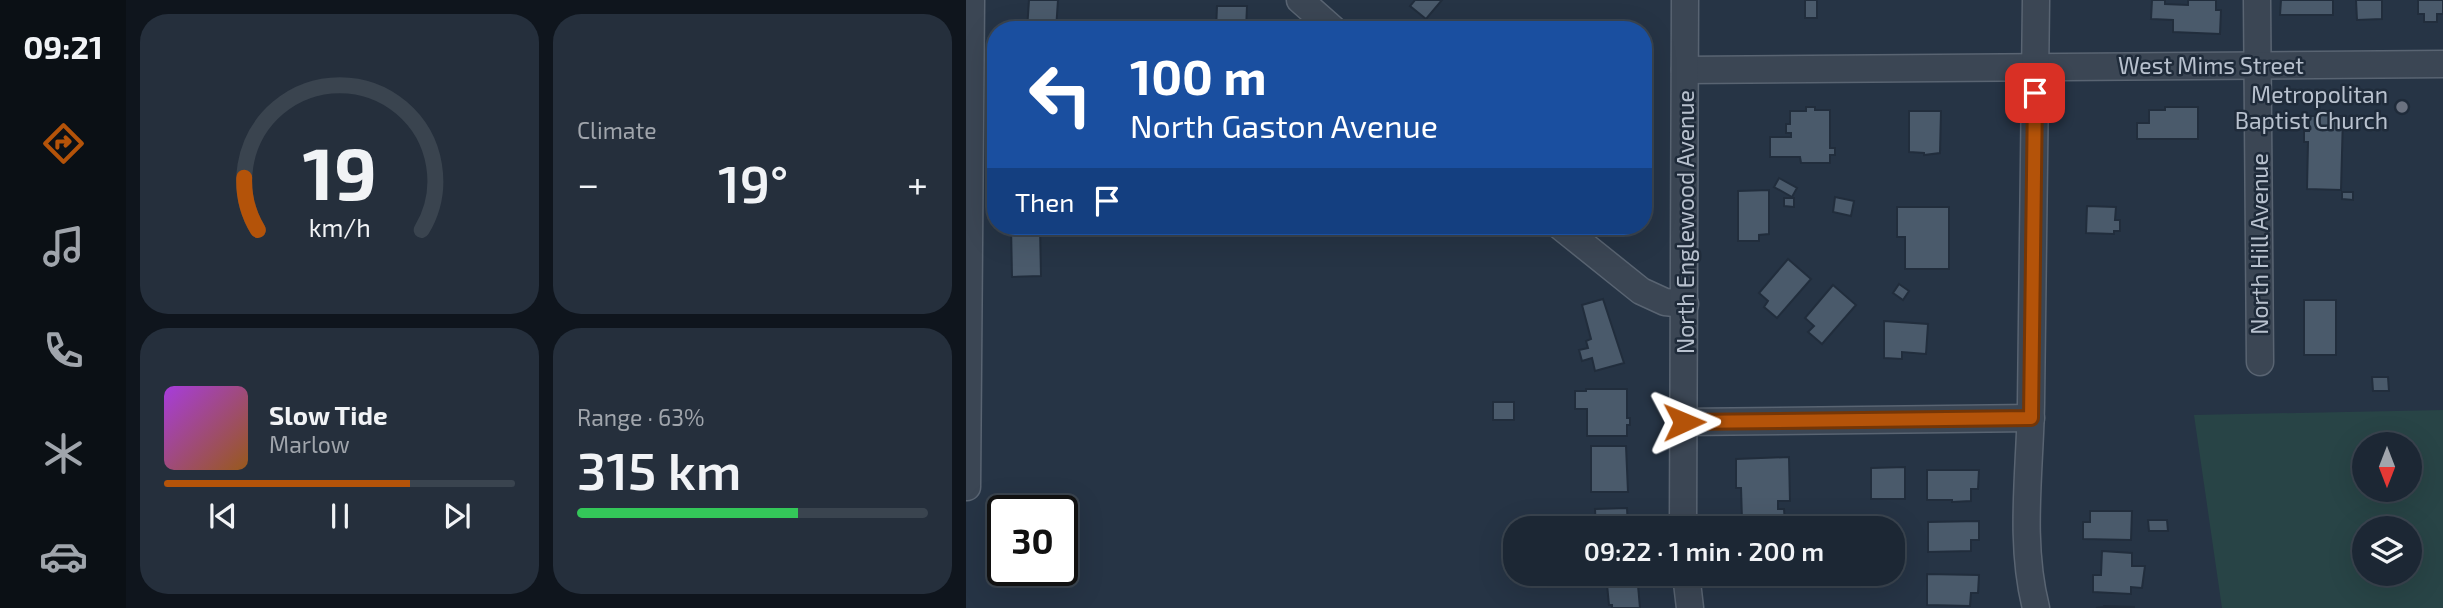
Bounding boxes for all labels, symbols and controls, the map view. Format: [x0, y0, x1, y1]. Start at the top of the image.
text: 09:21 [23, 27, 103, 65]
text: 100 m [1130, 46, 1267, 105]
icon: left [1015, 49, 1106, 140]
street label: West Mims Street [2118, 51, 2304, 79]
pin [2005, 63, 2065, 123]
icon: arrive [2016, 74, 2054, 112]
place label: Metropolitan Baptist Church [2235, 80, 2388, 134]
street label: North Englewood Avenue [1671, 90, 1699, 354]
marker: Metropolitan Baptist Church [2394, 99, 2410, 115]
text: North Gaston Avenue [1130, 106, 1438, 144]
text: Climate [577, 116, 657, 144]
icon: directions [39, 119, 88, 168]
text: 19 [302, 127, 377, 215]
text: 19° [718, 151, 788, 213]
street label: North Hill Avenue [2245, 153, 2273, 335]
text: − [577, 160, 599, 206]
text: + [907, 160, 928, 206]
icon: arrive [1088, 182, 1126, 220]
text: Then [1015, 186, 1074, 217]
text: km/h [308, 212, 371, 242]
icon: music [39, 222, 88, 271]
icon: phone [39, 326, 88, 375]
position arrow [1647, 385, 1721, 459]
text: Slow Tide [269, 399, 388, 430]
text: Range · 63% [577, 403, 705, 431]
icon: climate [39, 429, 88, 478]
text: Marlow [269, 430, 350, 458]
north arrow [2352, 432, 2422, 502]
map controls [2352, 432, 2422, 586]
text: 315 km [577, 438, 741, 500]
speed limit sign: 30 [987, 495, 1078, 586]
icon: previous [204, 497, 242, 535]
icon: pause [321, 497, 359, 535]
icon: next [438, 497, 476, 535]
button: layers [2352, 516, 2422, 586]
icon: car [39, 532, 88, 581]
text: 09:22 · 1 min · 200 m [1584, 535, 1824, 566]

